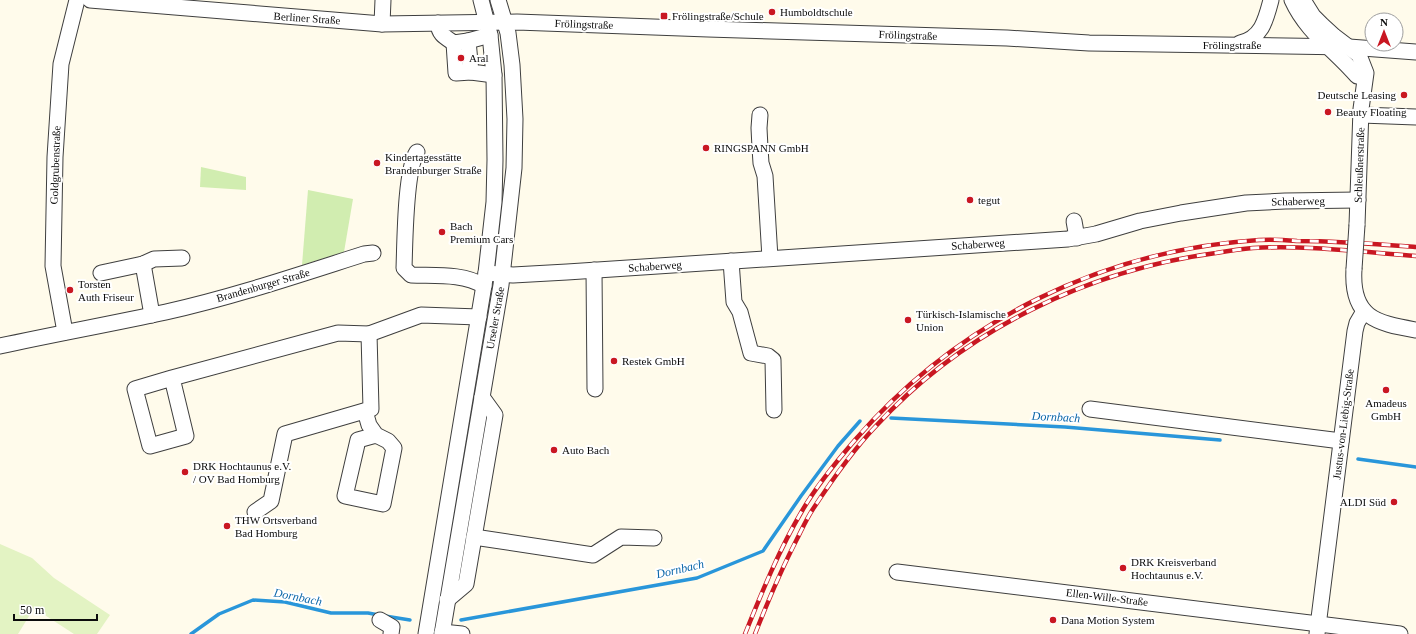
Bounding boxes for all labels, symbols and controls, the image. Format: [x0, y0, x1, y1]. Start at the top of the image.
place label: Humboldtschule [780, 6, 853, 18]
marker: Humboldtschule [767, 7, 777, 17]
street label: Berliner Straße [273, 10, 341, 26]
place label: Frölingstraße/Schule [672, 10, 764, 22]
marker: Frölingstraße/Schule [659, 11, 669, 21]
north arrow [1364, 12, 1404, 52]
text: N [1380, 16, 1388, 28]
street label: Frölingstraße [554, 17, 614, 31]
street label: Frölingstraße [878, 28, 938, 42]
street label: Frölingstraße [1203, 39, 1261, 51]
place label: Aral [469, 52, 489, 64]
marker: Aral [456, 53, 466, 63]
place label: Deutsche Leasing [1318, 89, 1396, 101]
marker: Deutsche Leasing [1399, 90, 1409, 100]
place label: Beauty Floating [1336, 106, 1407, 118]
marker: Beauty Floating [1323, 107, 1333, 117]
street label: Goldgrubenstraße [48, 125, 62, 205]
street label: Schleußnerstraße [1352, 127, 1366, 203]
place label: RINGSPANN GmbH [714, 142, 809, 154]
marker: RINGSPANN GmbH [701, 143, 711, 153]
place label: Kindertagesstätte Brandenburger Straße [385, 151, 482, 176]
marker: Kindertagesstätte Brandenburger Straße [372, 158, 382, 168]
place label: tegut [978, 194, 1000, 206]
marker: tegut [965, 195, 975, 205]
street label: Schaberweg [1271, 195, 1325, 207]
place label: Bach Premium Cars [450, 220, 513, 245]
marker: Bach Premium Cars [437, 227, 447, 237]
street label: Schaberweg [951, 236, 1006, 252]
street label: Schaberweg [628, 258, 683, 274]
street label: Brandenburger Straße [215, 266, 311, 304]
place label: Torsten Auth Friseur [78, 278, 134, 303]
marker: Torsten Auth Friseur [65, 285, 75, 295]
street label: Urseler Straße [484, 286, 506, 350]
place label: Türkisch-Islamische Union [916, 308, 1006, 333]
marker: Türkisch-Islamische Union [903, 315, 913, 325]
place label: Restek GmbH [622, 355, 685, 367]
marker: Restek GmbH [609, 356, 619, 366]
street label: Justus-von-Liebig-Straße [1330, 368, 1356, 480]
marker: Amadeus GmbH [1381, 385, 1391, 395]
place label: Amadeus GmbH [1365, 397, 1407, 422]
water label: Dornbach [1030, 409, 1081, 425]
place label: Auto Bach [562, 444, 610, 456]
marker: Auto Bach [549, 445, 559, 455]
place label: DRK Hochtaunus e.V. / OV Bad Homburg [193, 460, 291, 485]
marker: DRK Hochtaunus e.V. / OV Bad Homburg [180, 467, 190, 477]
place label: ALDI Süd [1340, 496, 1386, 508]
marker: ALDI Süd [1389, 497, 1399, 507]
place label: THW Ortsverband Bad Homburg [235, 514, 317, 539]
marker: THW Ortsverband Bad Homburg [222, 521, 232, 531]
place label: DRK Kreisverband Hochtaunus e.V. [1131, 556, 1217, 581]
water label: Dornbach [654, 557, 705, 582]
marker: DRK Kreisverband Hochtaunus e.V. [1118, 563, 1128, 573]
water label: Dornbach [272, 585, 323, 609]
street label: Ellen-Wille-Straße [1065, 586, 1149, 608]
scale bar [14, 596, 97, 622]
text: 50 m [20, 603, 45, 617]
place label: Dana Motion System [1061, 614, 1155, 626]
marker: Dana Motion System [1048, 615, 1058, 625]

